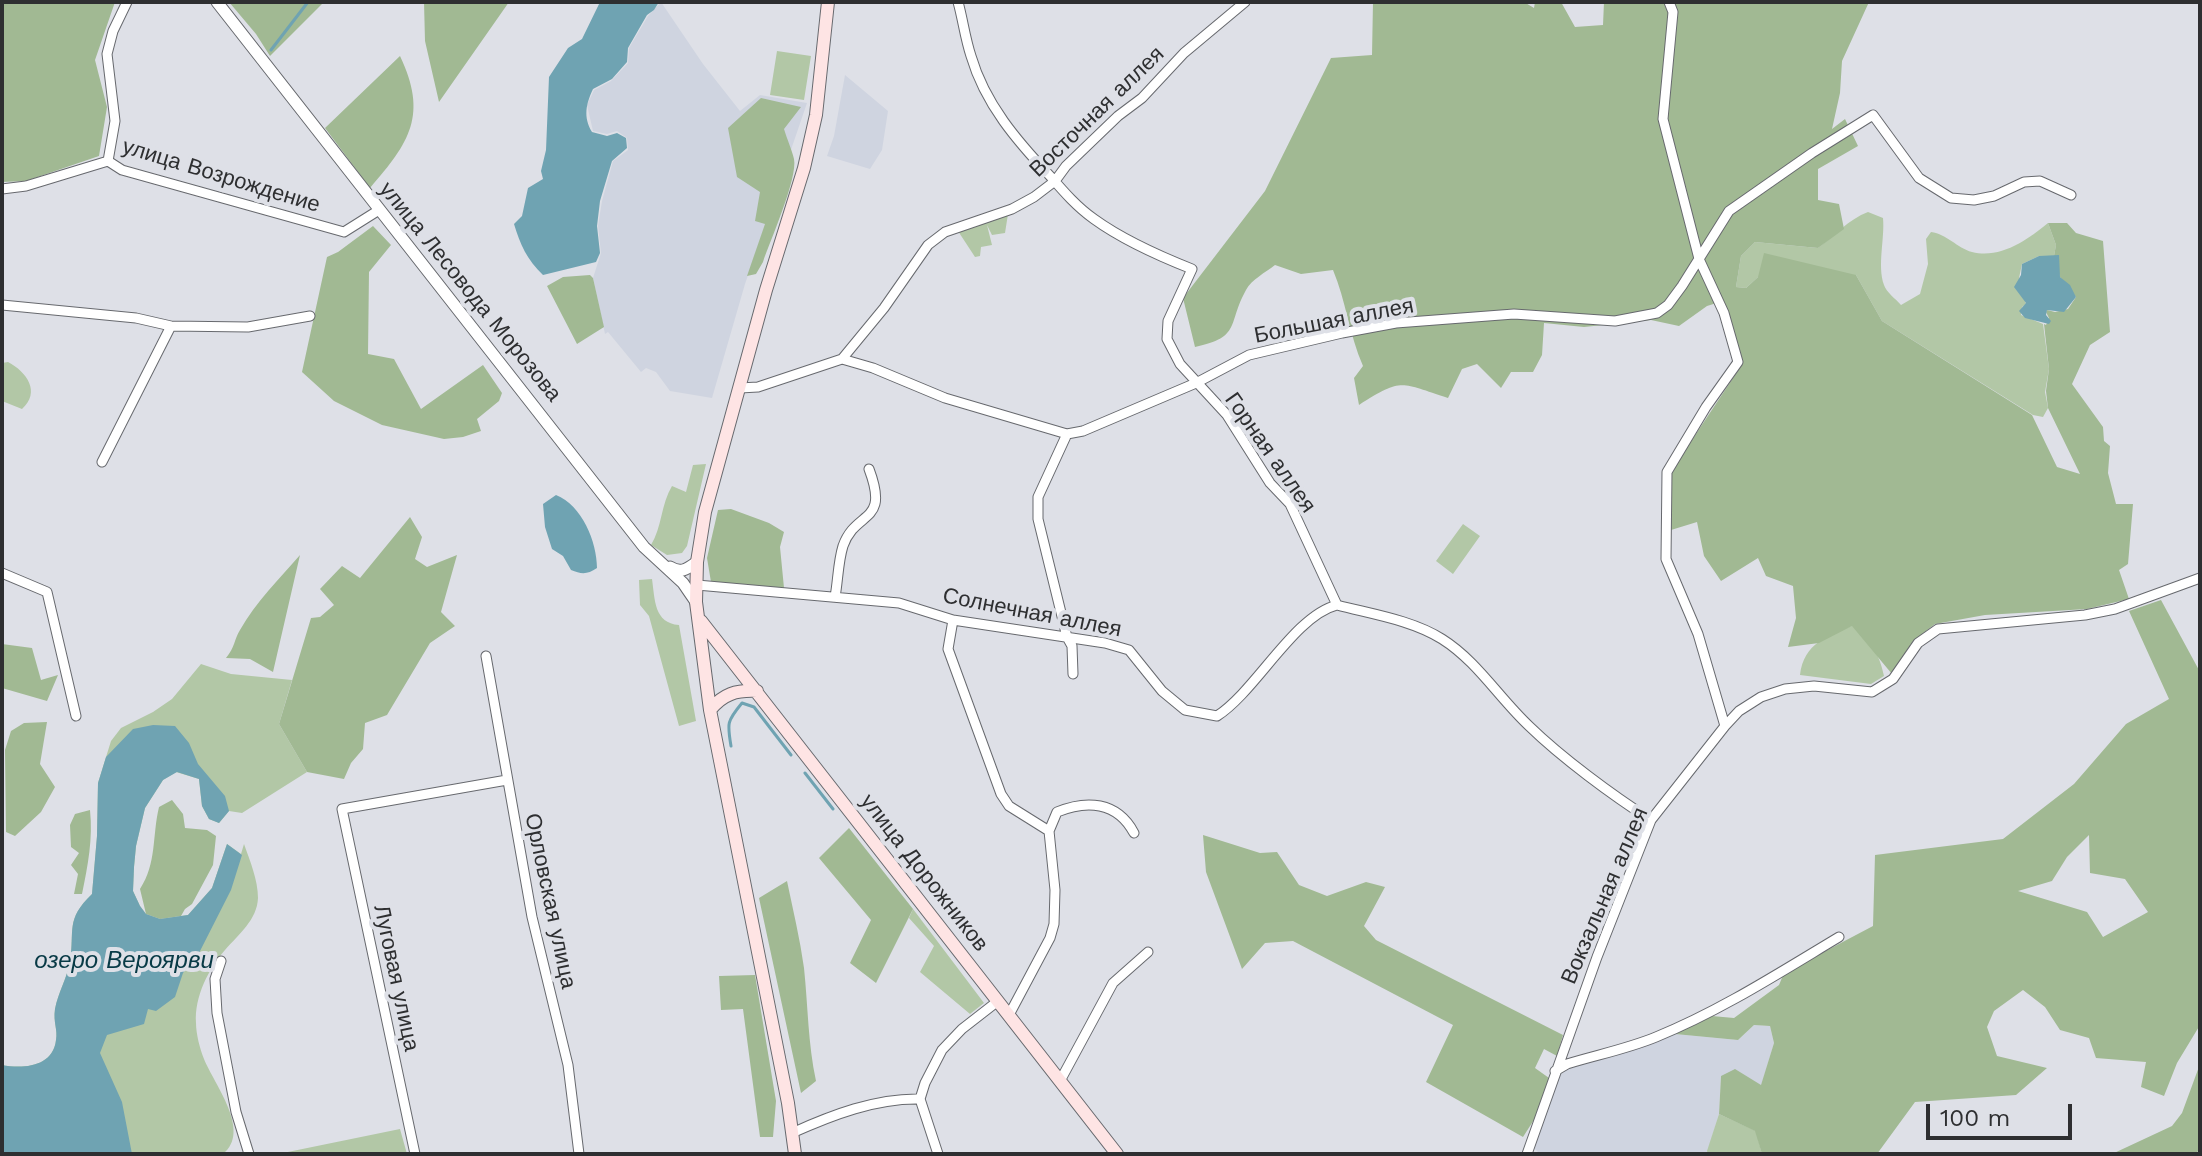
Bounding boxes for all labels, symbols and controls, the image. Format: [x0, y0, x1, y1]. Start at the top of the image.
street label: Восточная аллея [1024, 41, 1170, 183]
street label: улица Возрождение [119, 133, 323, 219]
street label: улица Лесовода Морозова [373, 177, 567, 407]
street label: Большая аллея [1252, 293, 1416, 349]
street label: Горная аллея [1219, 388, 1321, 518]
street label: Солнечная аллея [940, 583, 1124, 643]
street label: улица Дорожников [854, 789, 994, 957]
street label: Вокзальная аллея [1556, 804, 1654, 988]
street label: Орловская улица [519, 811, 581, 991]
street label: Луговая улица [368, 902, 424, 1054]
water label: озеро Вероярви [34, 947, 214, 975]
scale bar [1930, 1088, 2076, 1138]
text: 100 m [1940, 1104, 2010, 1132]

